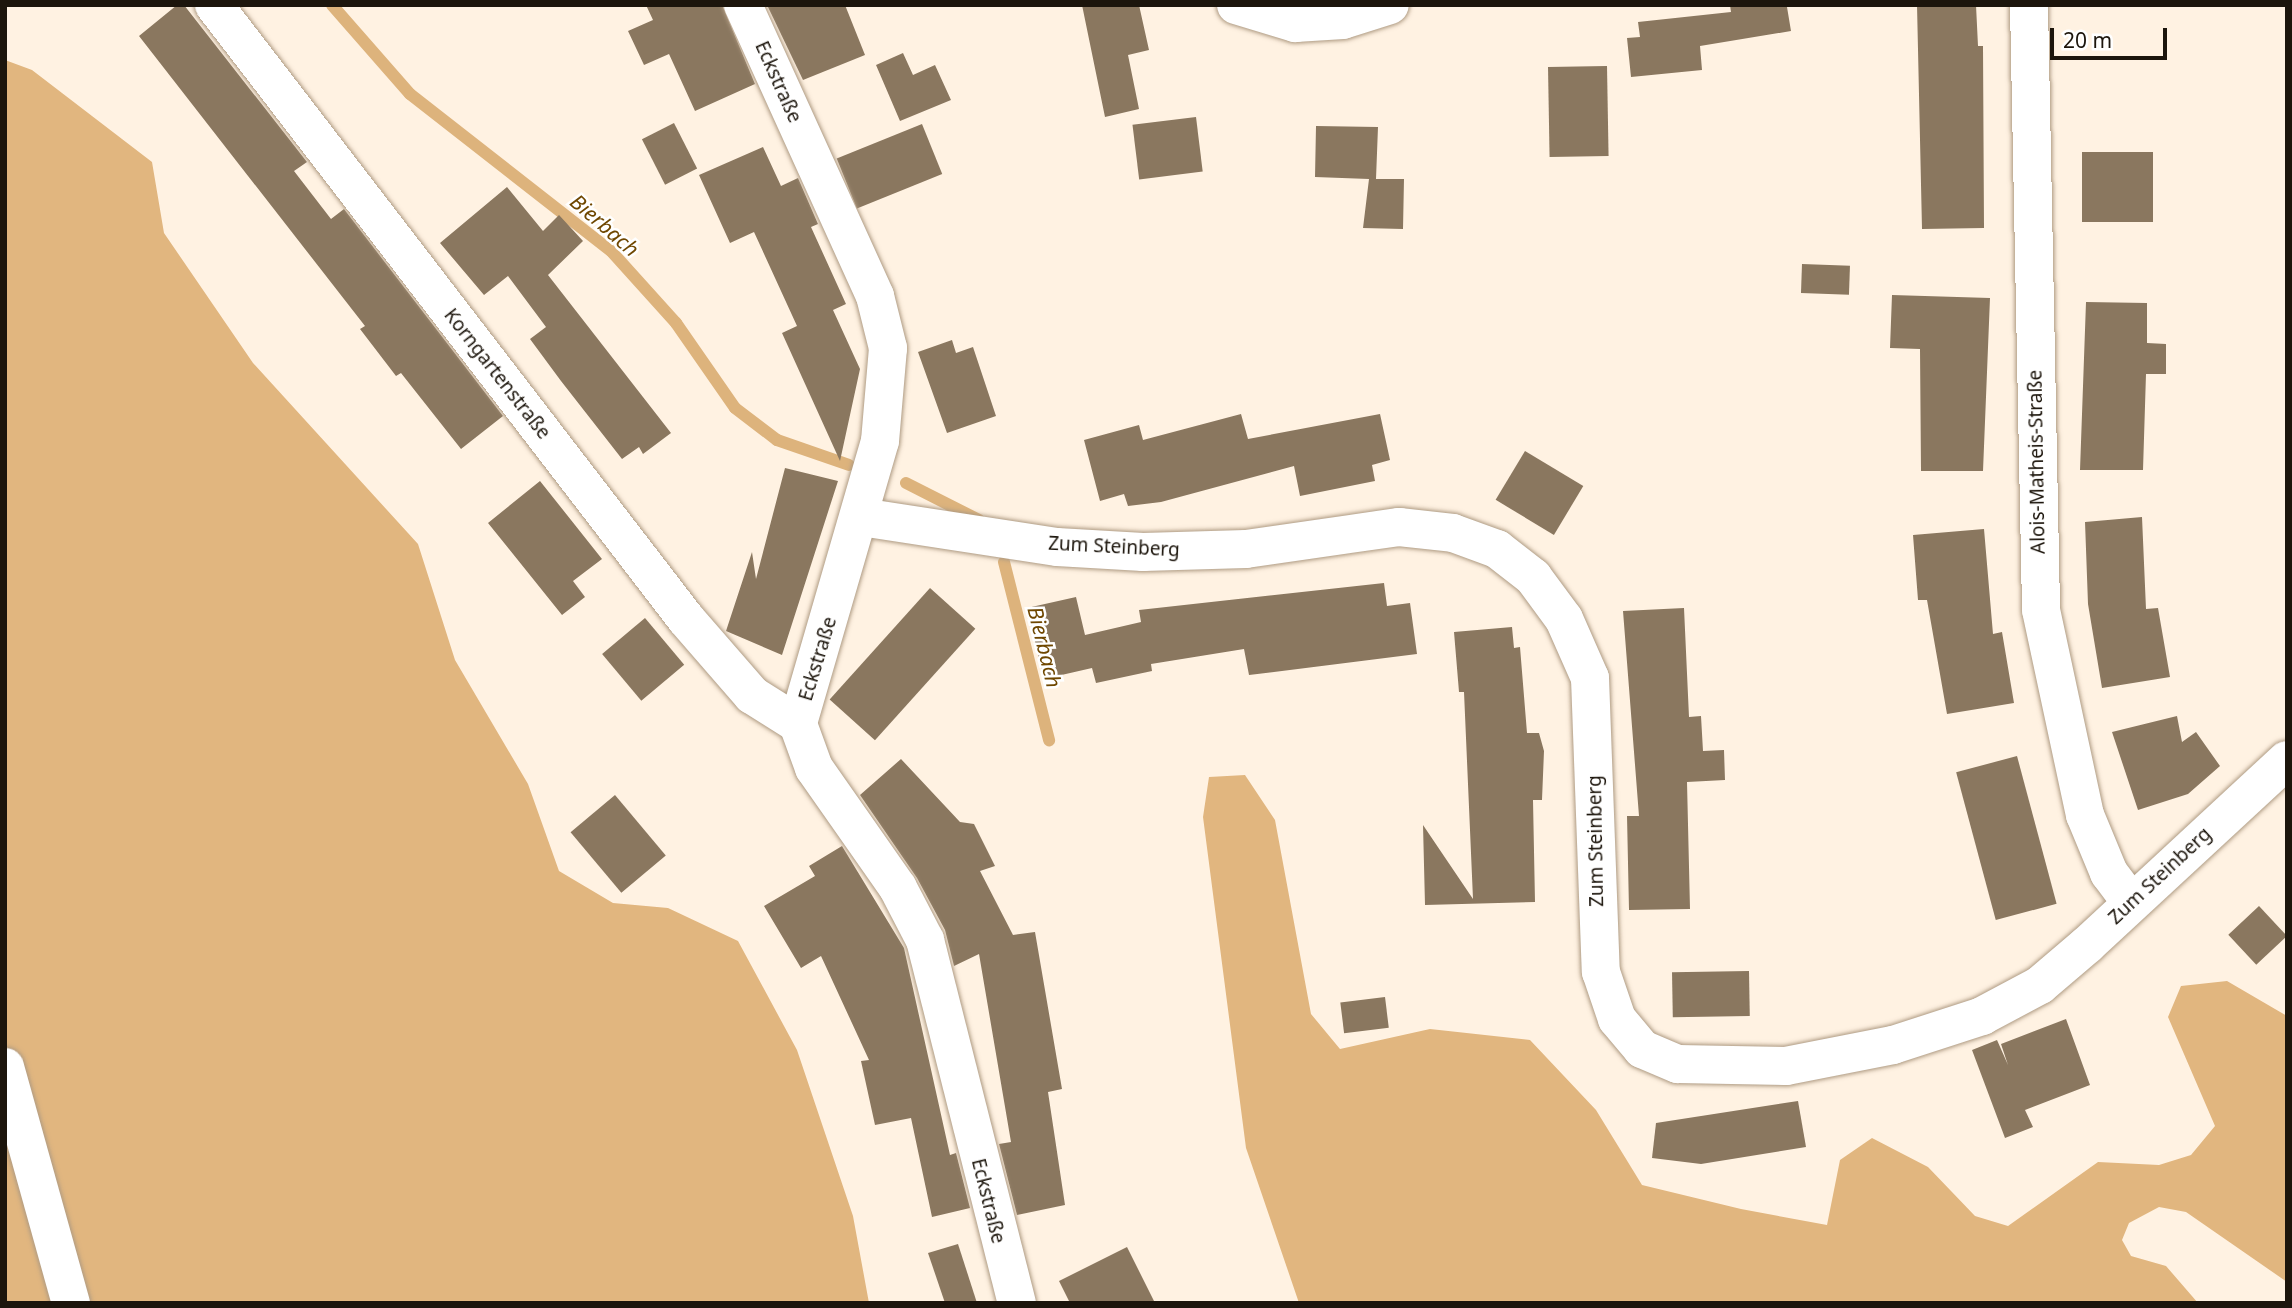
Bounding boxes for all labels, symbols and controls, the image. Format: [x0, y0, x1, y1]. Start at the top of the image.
scale bar [2054, 14, 2171, 58]
text: 20 m [2063, 26, 2112, 54]
street label: Eckstraße [750, 38, 806, 126]
water label: Bierbach [566, 188, 644, 262]
street label: Korngartenstraße [439, 304, 555, 444]
street label: Alois-Matheis-Straße [2024, 370, 2050, 554]
street label: Zum Steinberg [1048, 532, 1180, 562]
water label: Bierbach [1023, 604, 1067, 690]
street label: Eckstraße [794, 614, 842, 704]
street label: Zum Steinberg [1583, 775, 1609, 907]
street label: Zum Steinberg [2104, 823, 2216, 929]
street label: Eckstraße [966, 1156, 1010, 1246]

